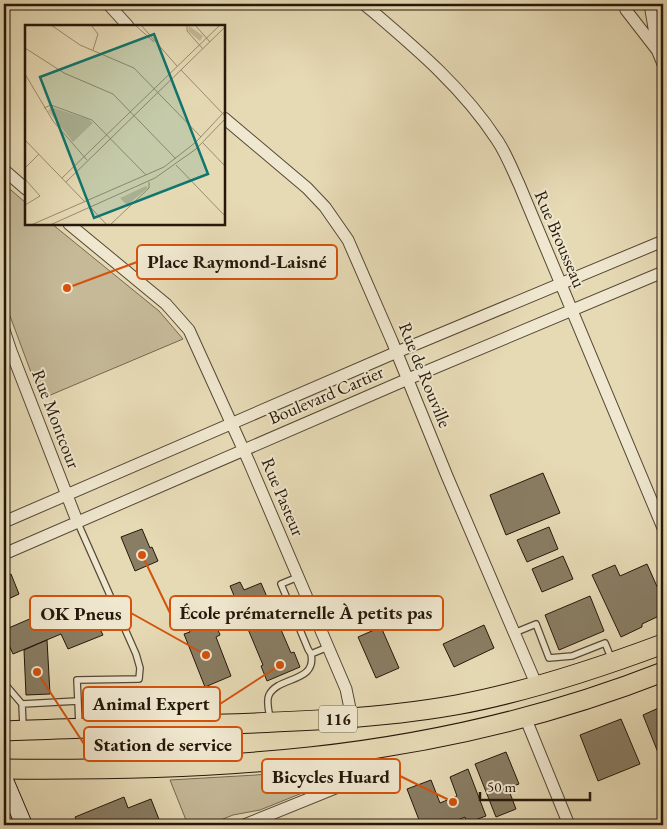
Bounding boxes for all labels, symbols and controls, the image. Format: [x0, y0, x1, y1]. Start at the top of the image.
inset map [25, 25, 225, 225]
street label: Rue Brousseau [530, 187, 591, 291]
callout: Place Raymond-Laisné [137, 245, 337, 279]
text: Place Raymond-Laisné [147, 249, 327, 274]
street label: Rue de Rouville [394, 319, 457, 431]
street label: Boulevard Cartier [265, 360, 387, 429]
street label: Rue Montcour [27, 366, 86, 472]
street label: Rue Pasteur [257, 454, 310, 540]
callout: OK Pneus [30, 596, 131, 630]
callout: École prématernelle À petits pas [170, 596, 443, 630]
text: École prématernelle À petits pas [180, 600, 433, 625]
text: OK Pneus [41, 601, 122, 626]
callout: Animal Expert [83, 687, 220, 721]
text: Animal Expert [91, 691, 210, 716]
road number: 116 [319, 706, 357, 732]
callout: Station de service [84, 727, 242, 761]
text: Station de service [94, 732, 232, 757]
callout: Bicycles Huard [262, 759, 400, 793]
text: Bicycles Huard [272, 764, 390, 789]
scale bar [480, 769, 590, 801]
text: 50 m [487, 777, 516, 796]

